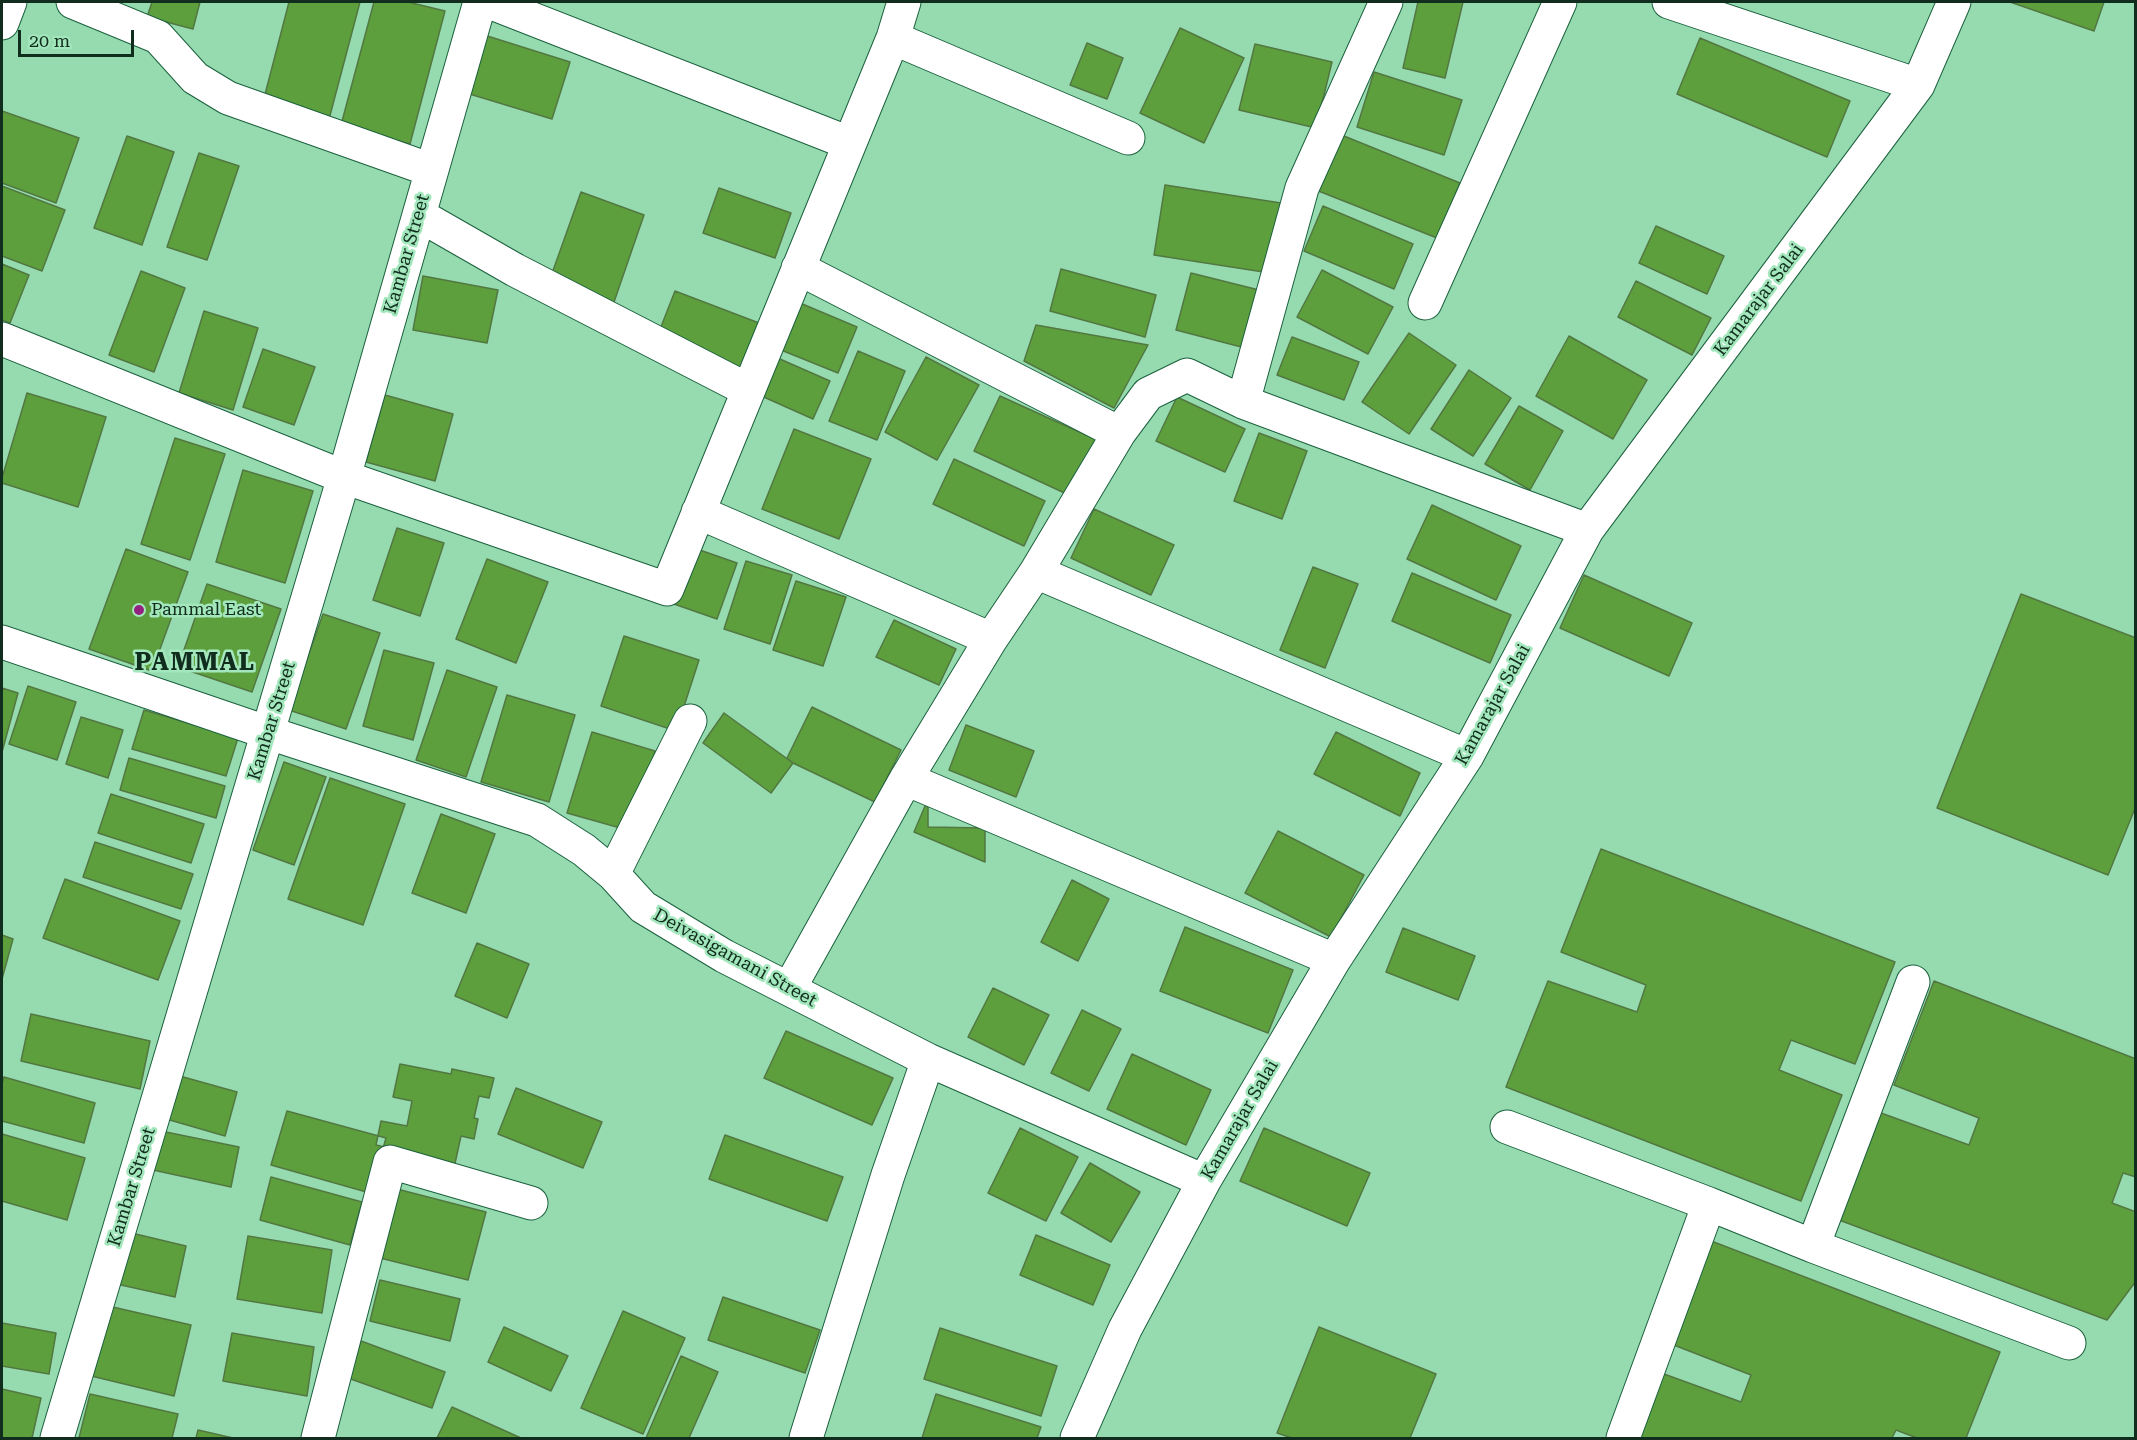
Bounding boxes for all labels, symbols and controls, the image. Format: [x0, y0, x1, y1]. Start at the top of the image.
scale bar [21, 18, 136, 56]
text: 20 m [29, 30, 70, 51]
street label: Kambar Street [380, 192, 434, 316]
street label: Kamarajar Salai [1710, 240, 1808, 360]
place label: Pammal East [151, 599, 261, 621]
marker: Pammal East [132, 603, 146, 617]
street label: Kamarajar Salai [1451, 641, 1535, 769]
district label: PAMMAL [135, 649, 255, 677]
street label: Kambar Street [244, 659, 300, 783]
street label: Deivasigamani Street [650, 904, 820, 1012]
street label: Kamarajar Salai [1197, 1056, 1283, 1184]
street label: Kambar Street [104, 1125, 160, 1249]

